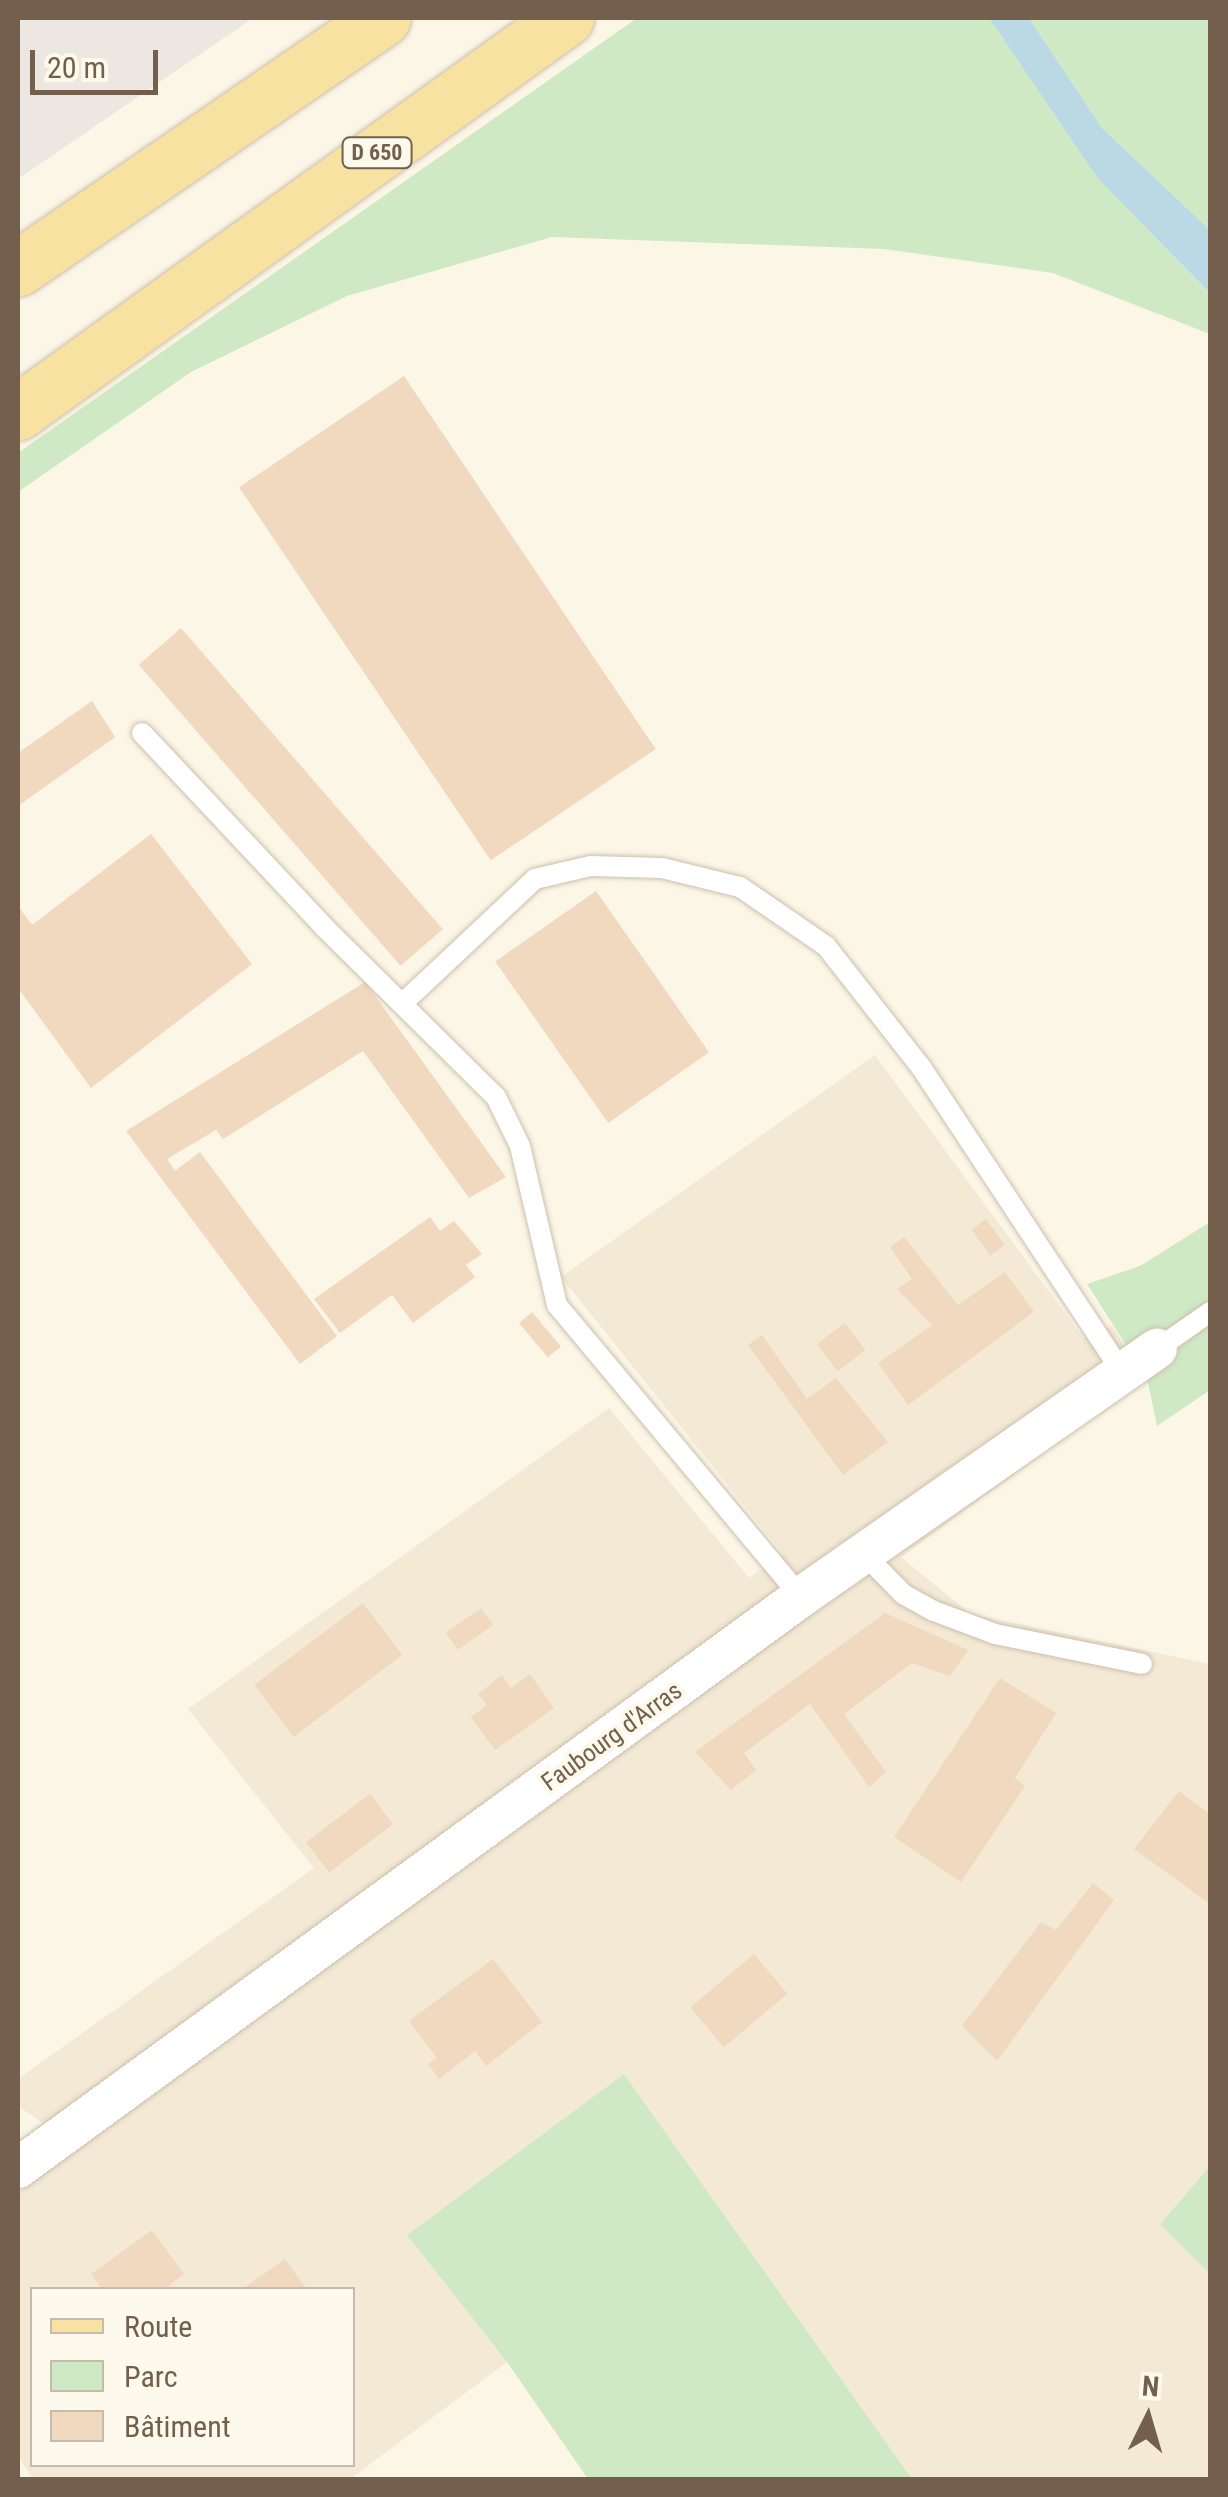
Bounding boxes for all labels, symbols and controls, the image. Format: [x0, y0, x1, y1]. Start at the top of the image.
scale bar [35, 30, 162, 92]
text: 20 m [47, 50, 106, 85]
road number: D 650 [340, 136, 414, 170]
street label: Faubourg d'Arras [536, 1676, 688, 1798]
legend [30, 2287, 355, 2467]
text: Route [124, 2309, 192, 2344]
text: Parc [124, 2359, 178, 2394]
north arrow [1098, 2367, 1198, 2467]
text: N [1141, 2369, 1161, 2404]
text: Bâtiment [124, 2409, 231, 2444]

